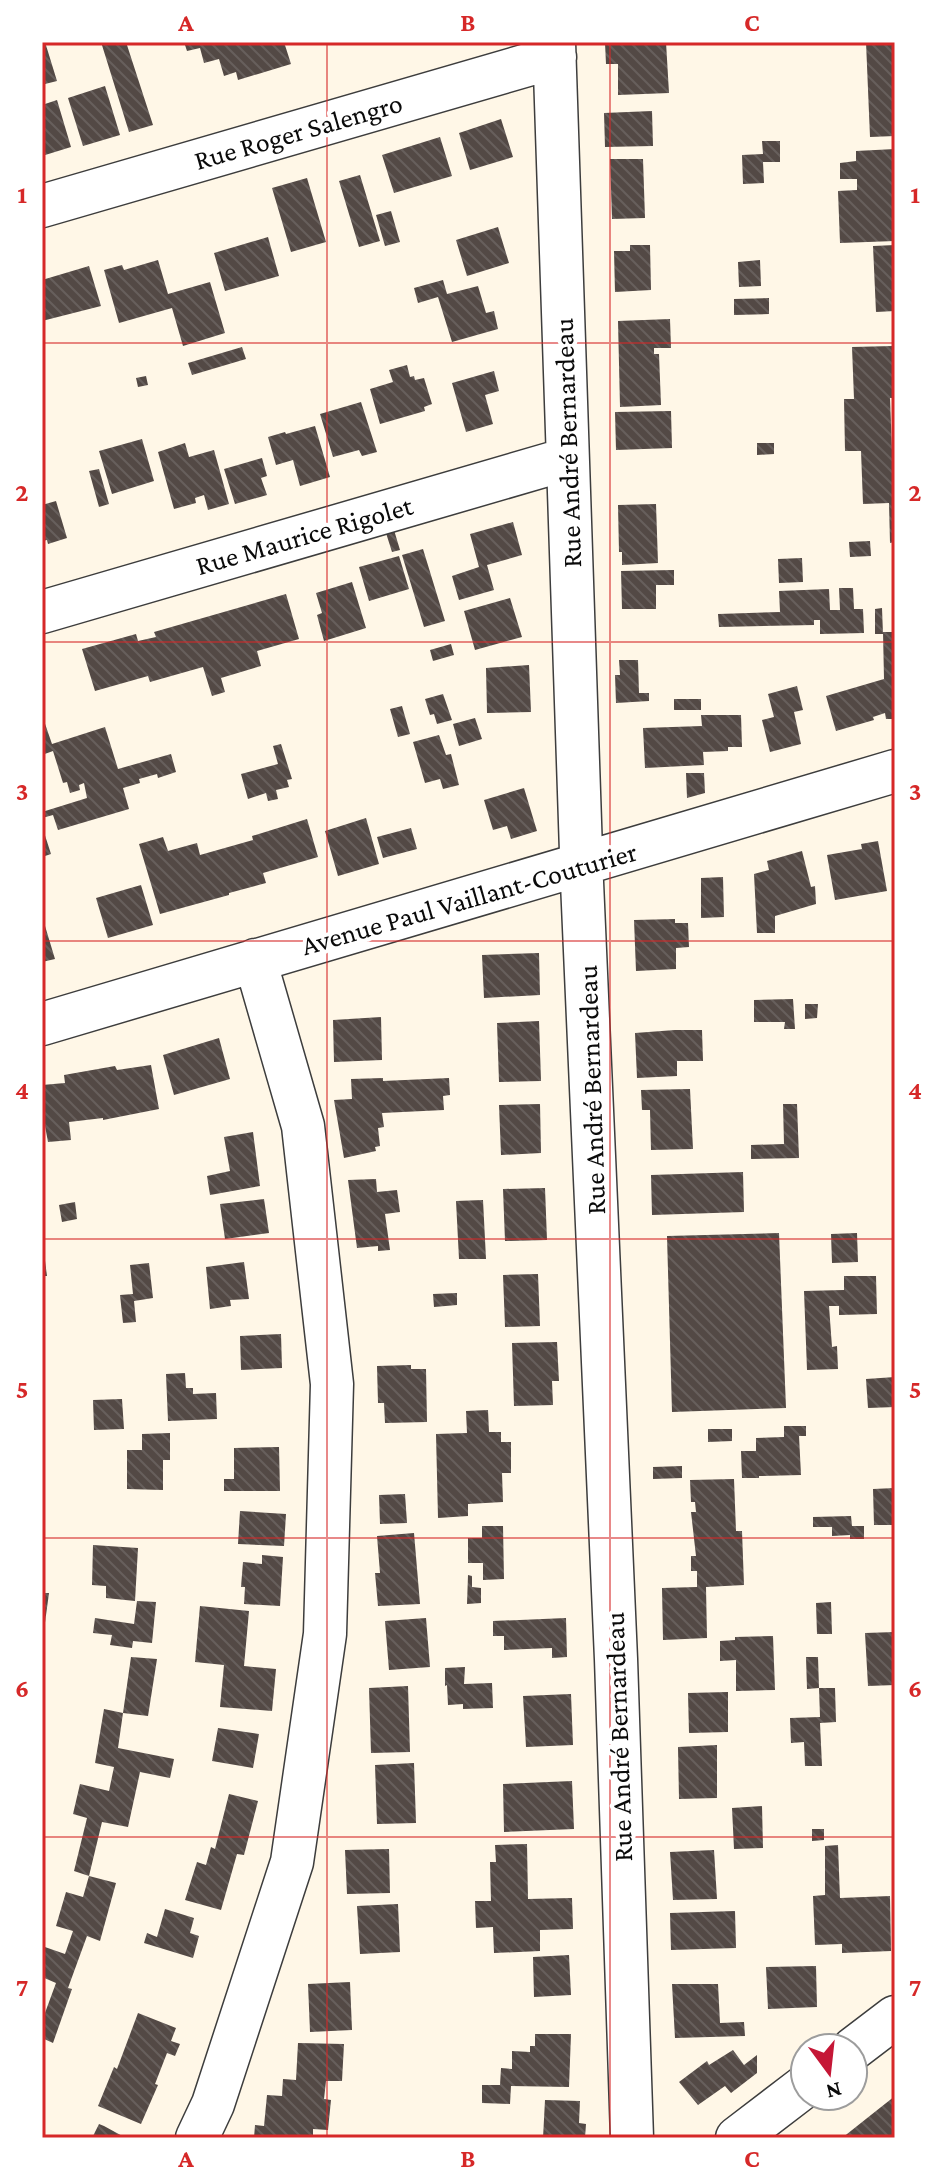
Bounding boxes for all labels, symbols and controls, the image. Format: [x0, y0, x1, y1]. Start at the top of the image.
text: A [177, 8, 194, 37]
text: B [460, 8, 476, 37]
text: C [744, 8, 760, 37]
street label: Rue Roger Salengro [190, 87, 406, 176]
text: 1 [17, 180, 27, 209]
text: 1 [910, 180, 920, 209]
street label: Rue André Bernardeau [548, 317, 587, 568]
text: 2 [15, 478, 29, 507]
text: 2 [908, 478, 922, 507]
street label: Rue Maurice Rigolet [192, 490, 417, 581]
text: 3 [16, 777, 28, 806]
text: 3 [909, 777, 921, 806]
street label: Avenue Paul Vaillant-Couturier [298, 836, 641, 961]
street label: Rue André Bernardeau [572, 964, 611, 1215]
text: 4 [15, 1076, 29, 1105]
text: 4 [908, 1076, 922, 1105]
text: 5 [16, 1375, 28, 1404]
text: 5 [909, 1375, 921, 1404]
street label: Rue André Bernardeau [599, 1611, 638, 1862]
text: 6 [15, 1674, 29, 1703]
text: 6 [908, 1674, 922, 1703]
text: 7 [16, 1973, 28, 2002]
text: 7 [909, 1973, 921, 2002]
north arrow [789, 2032, 869, 2112]
text: N [824, 2077, 845, 2105]
text: A [177, 2144, 194, 2173]
text: B [460, 2144, 476, 2173]
text: C [744, 2144, 760, 2173]

